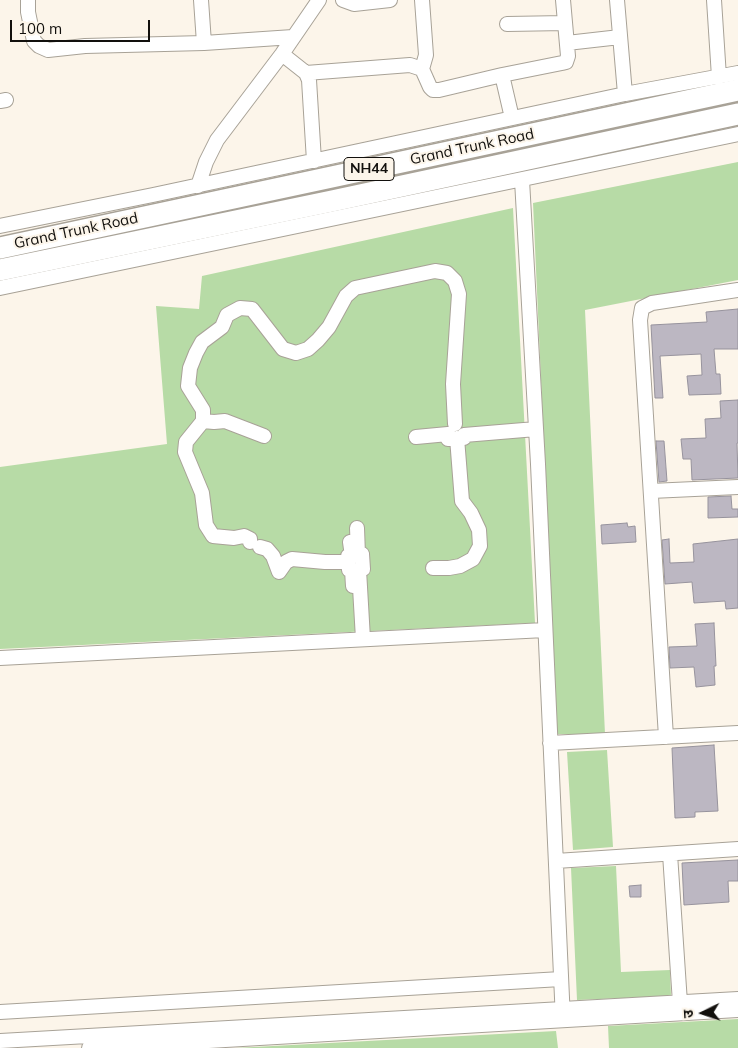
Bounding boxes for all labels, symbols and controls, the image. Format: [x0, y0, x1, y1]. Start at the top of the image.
scale bar [12, 10, 152, 42]
text: 100 m [18, 19, 62, 38]
street label: Grand Trunk Road [408, 125, 536, 169]
road number: NH44 [344, 157, 394, 180]
street label: Grand Trunk Road [12, 209, 140, 253]
north arrow [678, 988, 728, 1038]
text: उ [679, 1009, 697, 1019]

